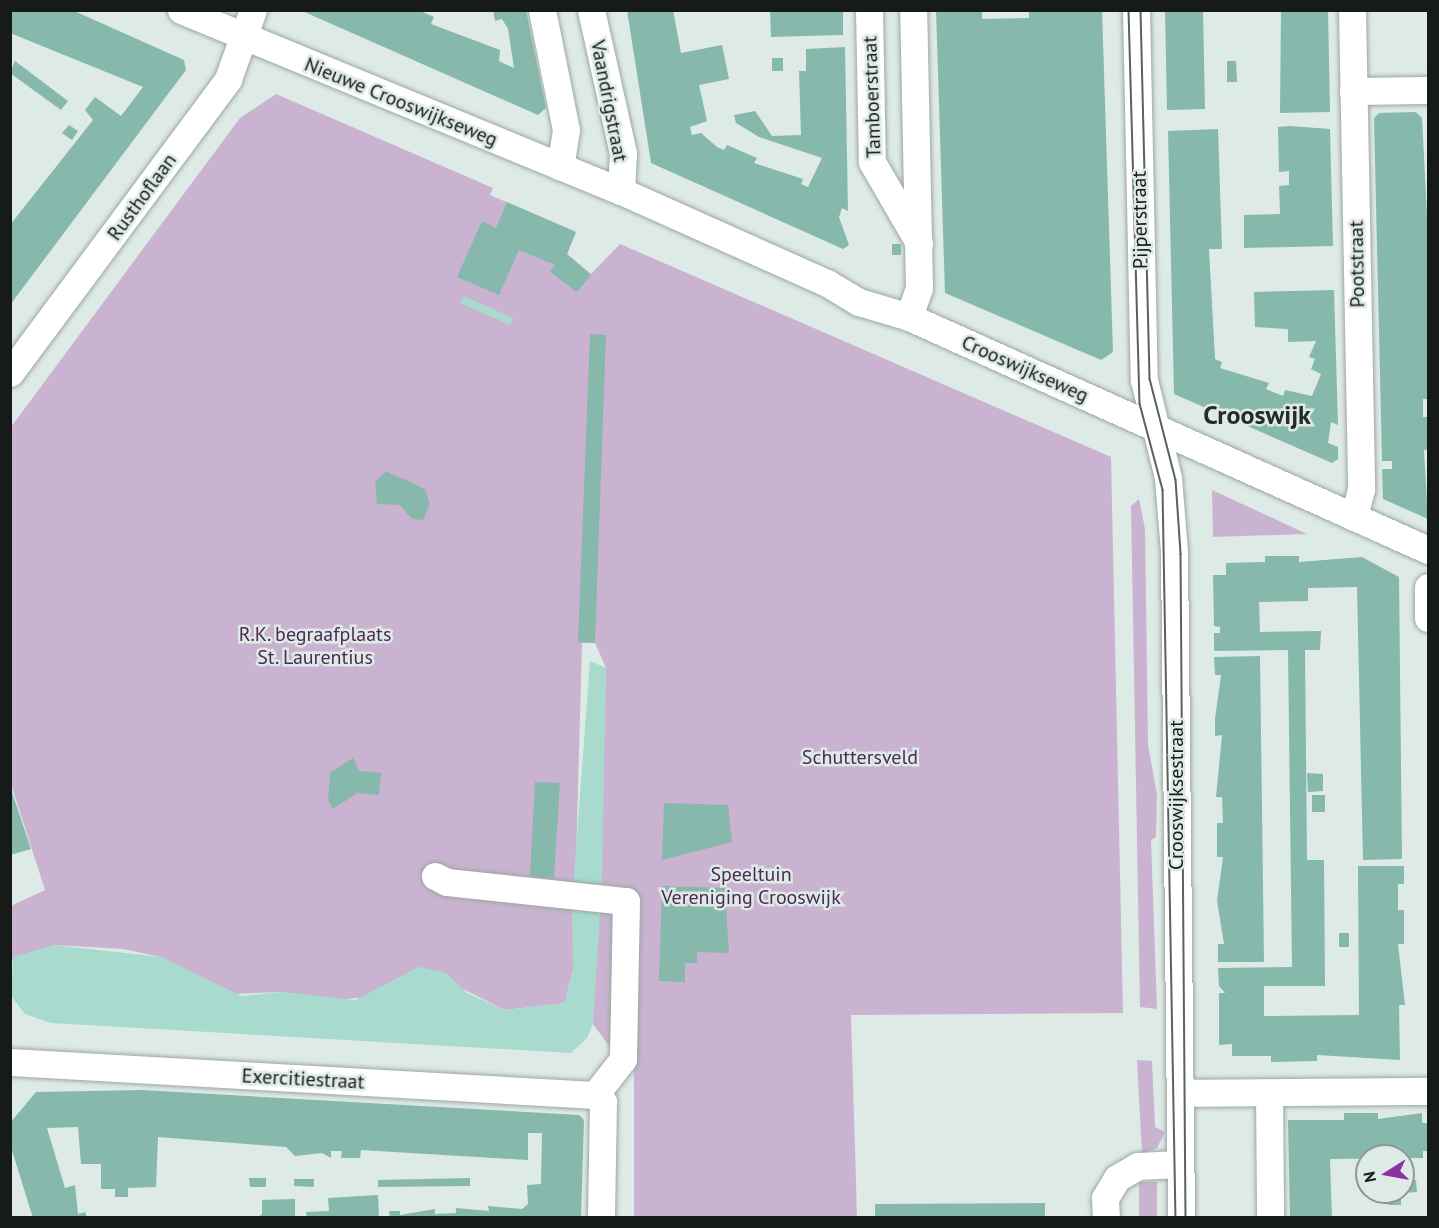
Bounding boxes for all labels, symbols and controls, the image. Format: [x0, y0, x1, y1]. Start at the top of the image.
street label: Tamboerstraat [858, 35, 886, 159]
street label: Vaandrigstraat [585, 38, 633, 164]
street label: Nieuwe Crooswijkseweg [301, 52, 501, 152]
street label: Rusthoflaan [102, 149, 182, 245]
street label: Pijperstraat [1127, 171, 1153, 269]
street label: Pootstraat [1344, 220, 1370, 308]
street label: Crooswijkseweg [958, 330, 1092, 408]
district label: Crooswijk [1203, 399, 1311, 431]
park label: R.K. begraafplaats St. Laurentius [238, 622, 392, 669]
street label: Crooswijksestraat [1164, 720, 1188, 870]
park label: Schuttersveld [802, 745, 918, 769]
park label: Speeltuin Vereniging Crooswijk [661, 863, 841, 910]
street label: Exercitiestraat [241, 1064, 365, 1094]
north arrow [1355, 1144, 1415, 1204]
text: N [1358, 1170, 1380, 1184]

